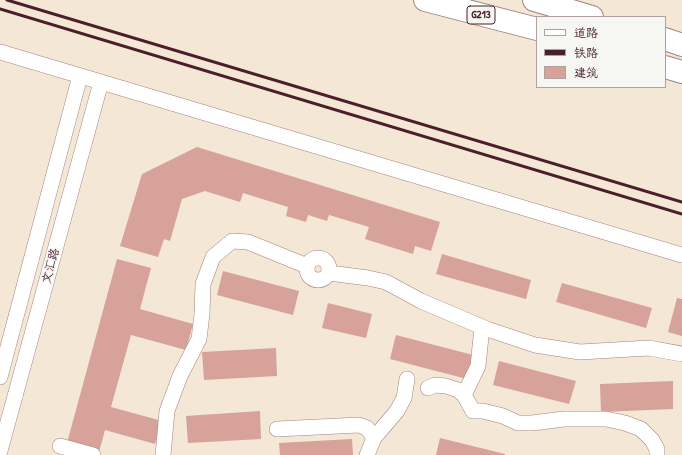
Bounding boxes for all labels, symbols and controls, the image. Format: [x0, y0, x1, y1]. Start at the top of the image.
road number: G213 [467, 6, 495, 24]
legend [536, 16, 666, 88]
text: 道路 [574, 24, 598, 41]
text: 铁路 [574, 44, 598, 61]
text: 建筑 [574, 64, 598, 81]
street label: 文汇路 [39, 247, 63, 285]

